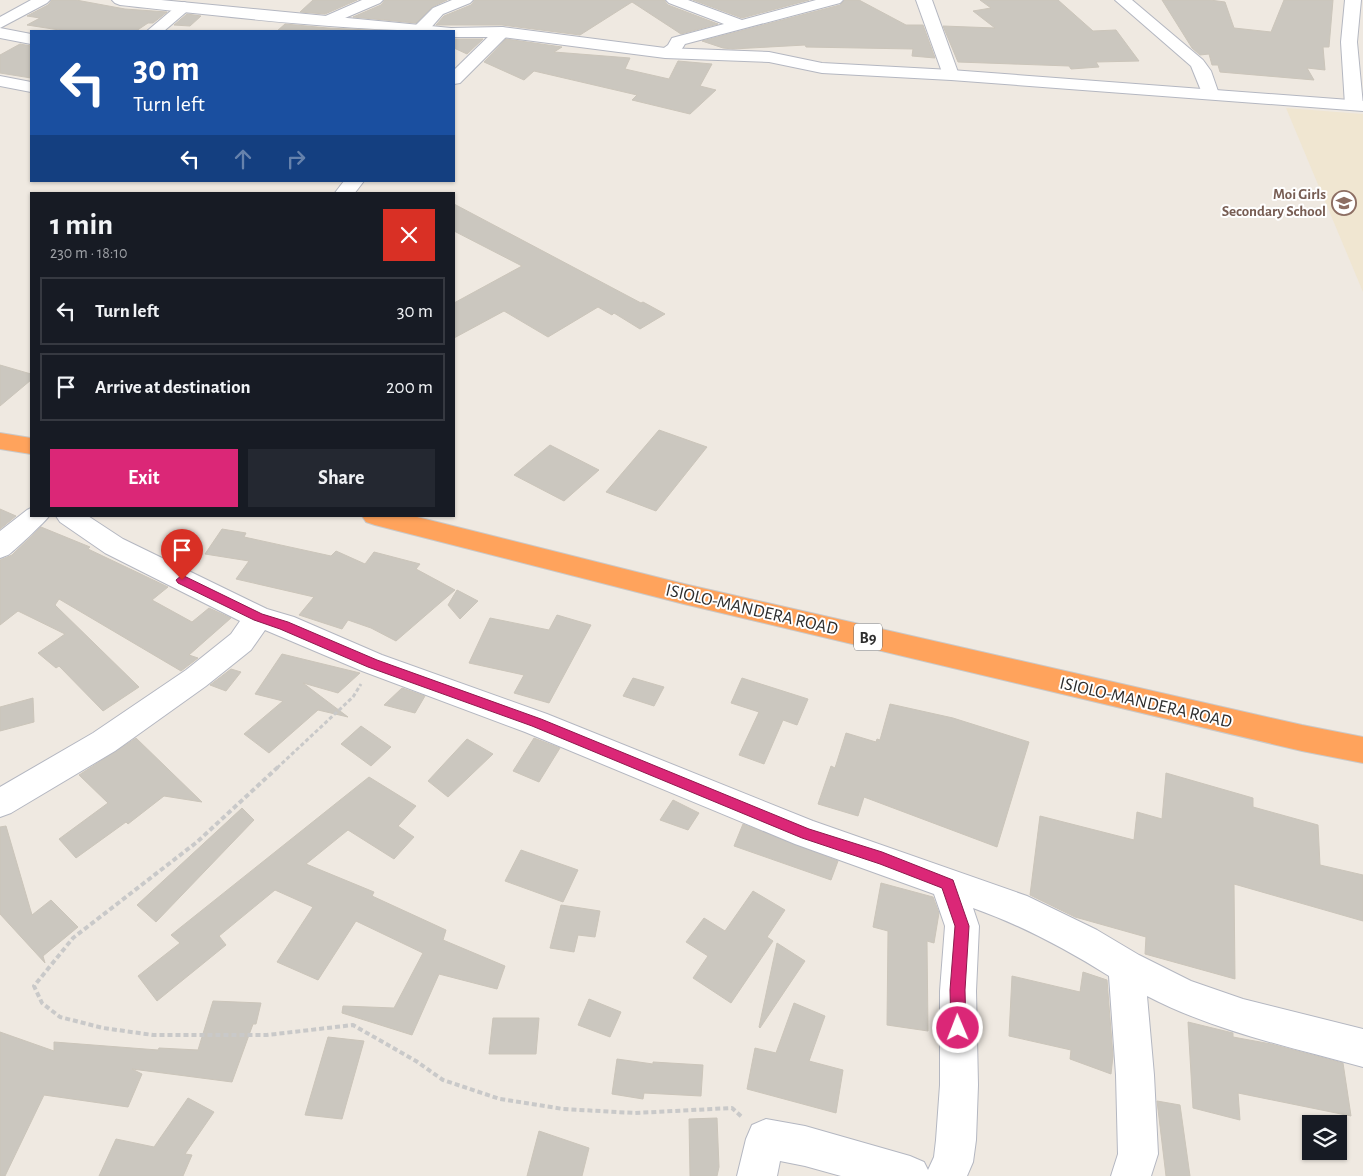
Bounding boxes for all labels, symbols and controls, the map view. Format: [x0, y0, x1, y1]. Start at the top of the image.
icon: left [50, 50, 115, 115]
text: 30 m [133, 52, 200, 87]
text: Turn left [133, 93, 205, 115]
icon: left [176, 145, 204, 173]
icon: ahead [229, 145, 257, 173]
icon: right [282, 145, 310, 173]
place label: Moi Girls Secondary School [1222, 187, 1326, 219]
school or university icon: Moi Girls Secondary School [1331, 190, 1357, 216]
button: close [383, 209, 435, 261]
text: 1 min [50, 210, 113, 240]
text: 230 m · 18:10 [50, 245, 127, 261]
icon: left [52, 297, 80, 325]
text: Turn left [95, 302, 159, 321]
text: 30 m [397, 302, 433, 321]
icon: arrive [52, 373, 80, 401]
text: Arrive at destination [95, 378, 251, 397]
text: 200 m [386, 378, 433, 397]
button: Exit [50, 449, 238, 507]
button: Share [248, 449, 435, 507]
pin [161, 529, 203, 580]
icon: arrive [168, 536, 196, 564]
street label: ISIOLO-MANDERA ROAD [664, 581, 840, 639]
road number: B9 [854, 624, 882, 650]
street label: ISIOLO-MANDERA ROAD [1058, 674, 1234, 732]
position arrow [931, 1001, 983, 1053]
map controls [1302, 1115, 1347, 1160]
button: layers [1302, 1115, 1347, 1160]

